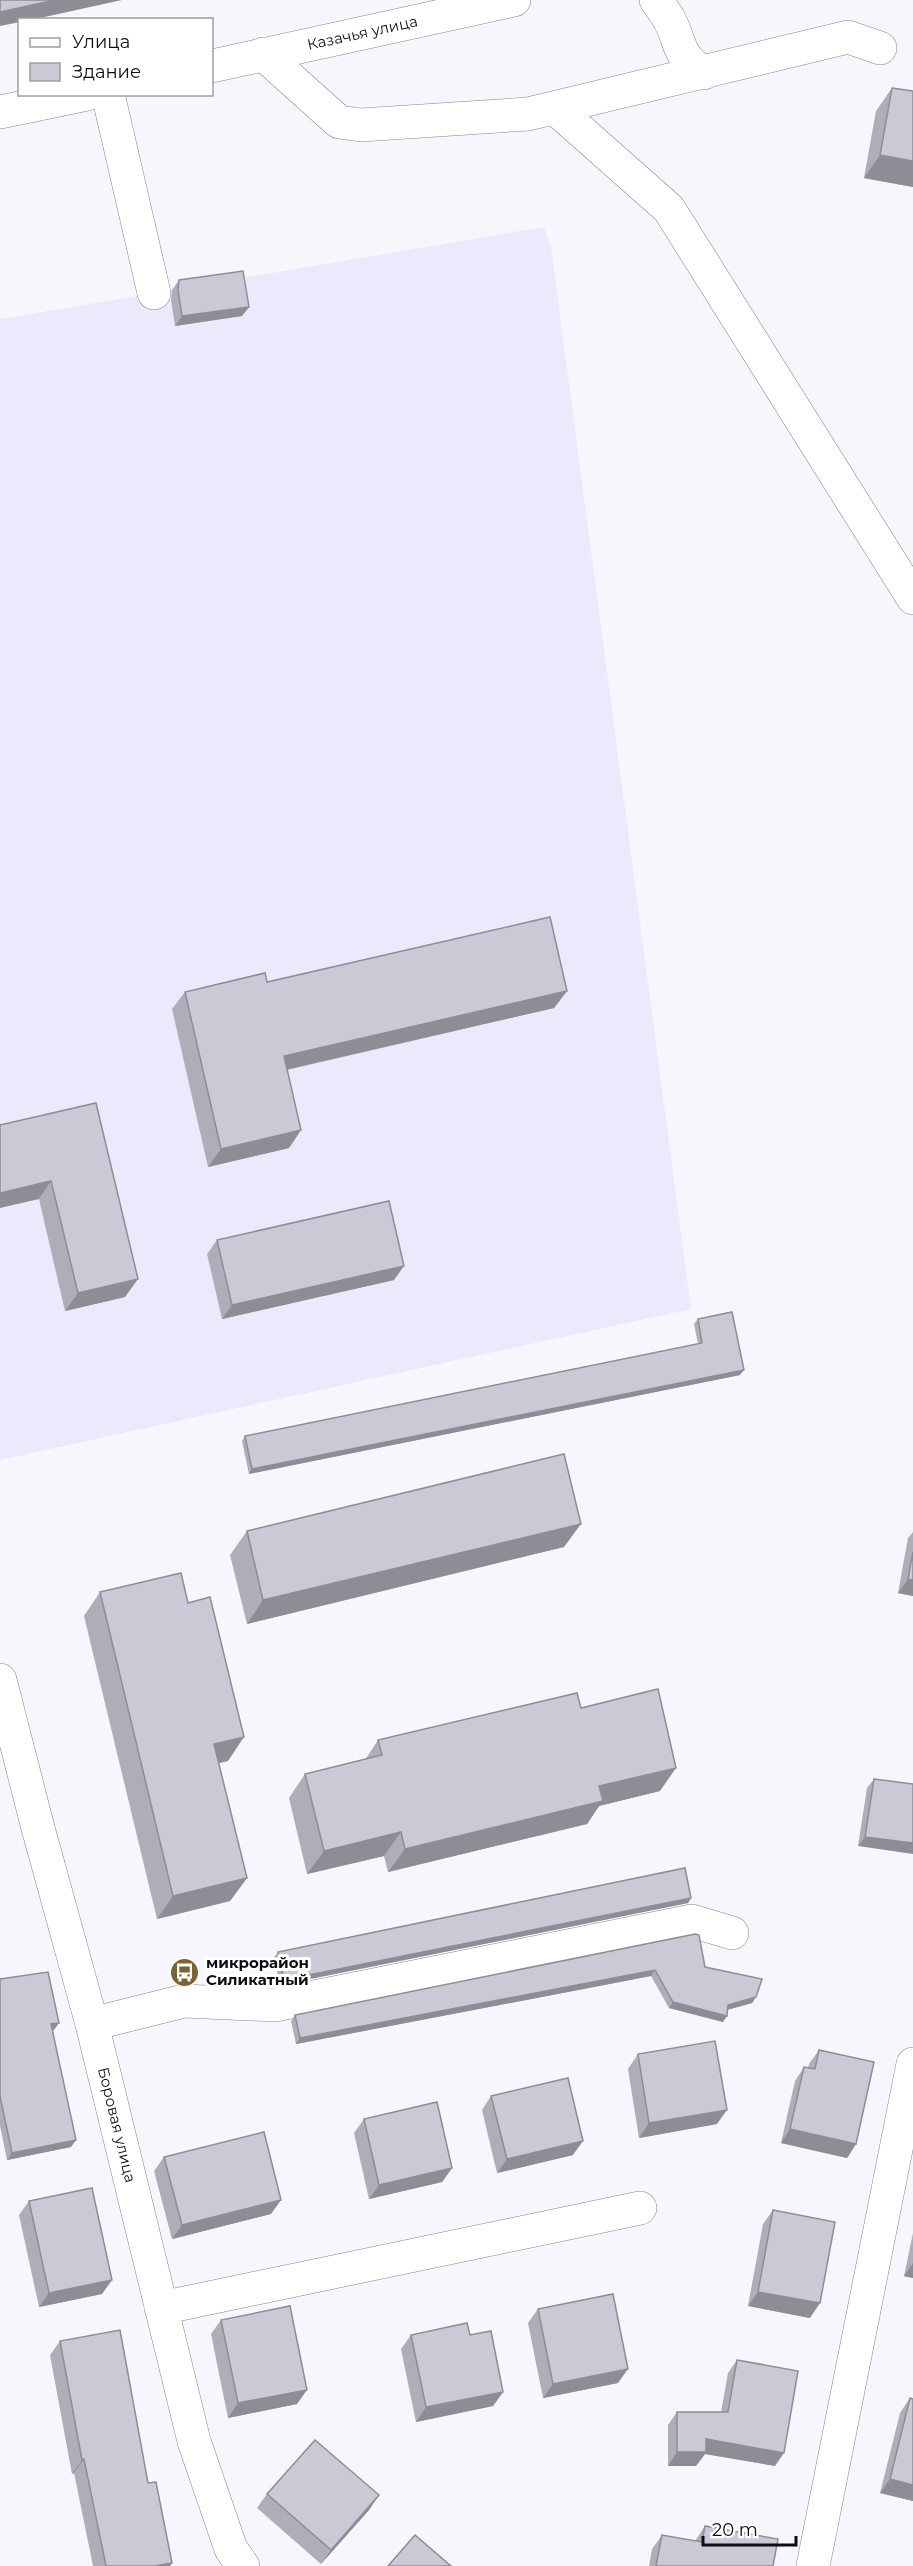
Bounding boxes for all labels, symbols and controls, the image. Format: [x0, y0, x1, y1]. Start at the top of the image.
street label: Казачья улица [305, 11, 419, 54]
legend [18, 18, 213, 96]
text: Улица [72, 31, 130, 53]
text: Здание [72, 61, 141, 83]
place label: микрорайон Силикатный [206, 1953, 309, 1989]
bus stop icon: микрорайон Силикатный [169, 1956, 201, 1988]
street label: Боровая улица [94, 2065, 140, 2184]
scale bar [703, 2509, 796, 2547]
text: 20 m [712, 2519, 758, 2541]

